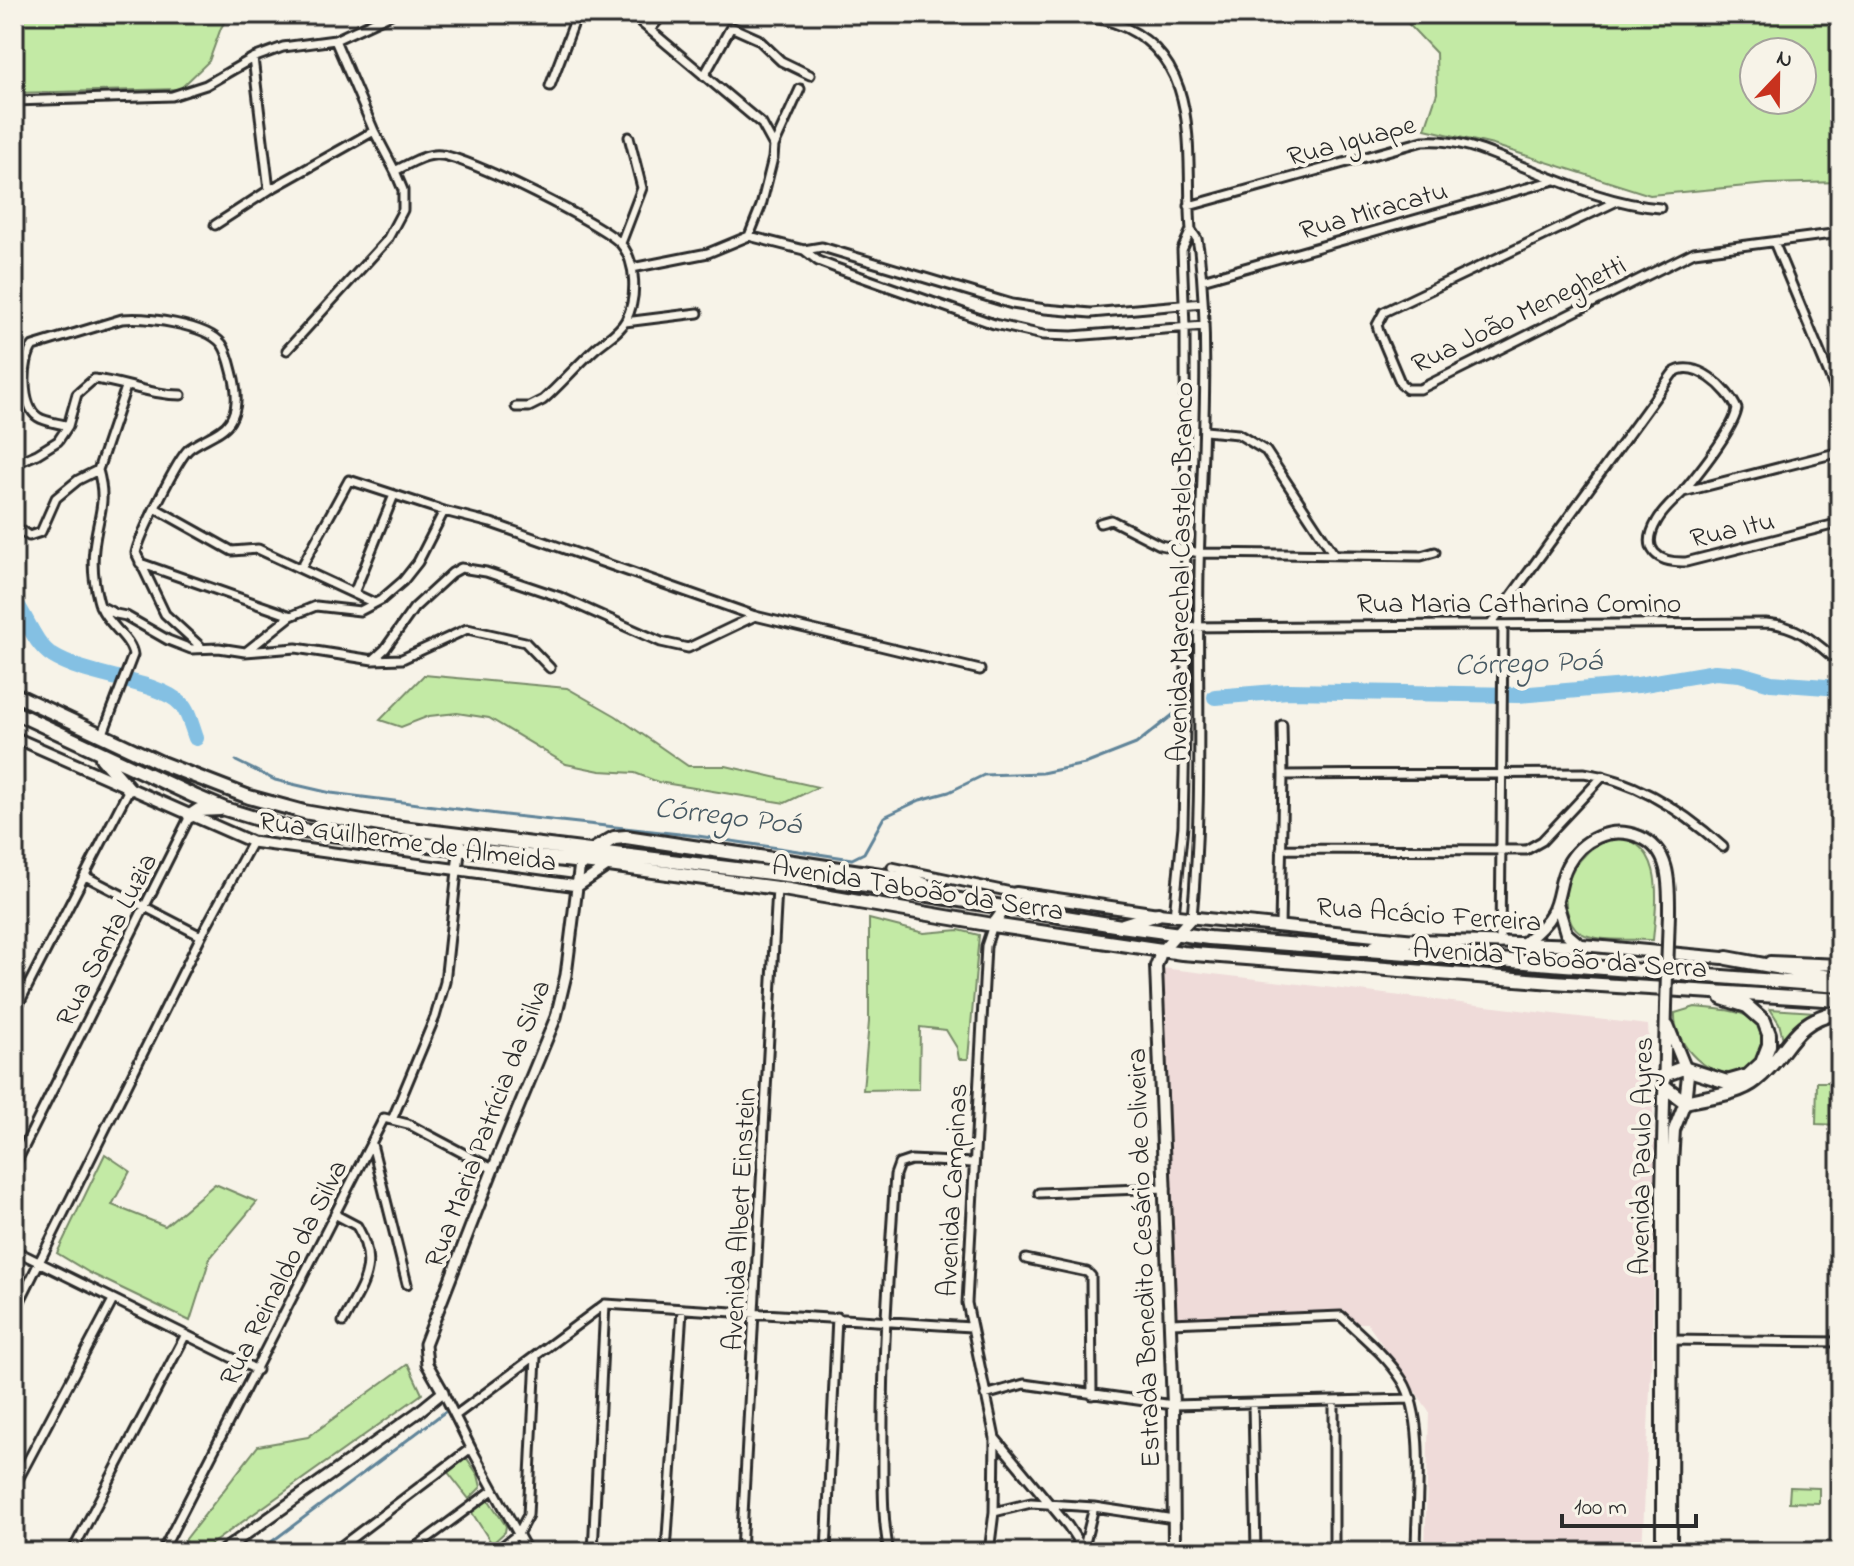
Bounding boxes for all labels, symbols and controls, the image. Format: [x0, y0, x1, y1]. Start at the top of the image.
north arrow [1738, 36, 1818, 116]
text: N [1771, 43, 1797, 78]
street label: Rua Iguape [1283, 105, 1421, 179]
street label: Rua Miracatu [1295, 172, 1453, 253]
street label: Rua João Meneghetti [1405, 246, 1634, 386]
street label: Avenida Marechal Castelo Branco [1159, 382, 1206, 763]
street label: Rua Itu [1687, 502, 1779, 561]
street label: Rua Maria Catharina Comino [1357, 585, 1681, 626]
water label: Córrego Poá [1454, 640, 1604, 690]
water label: Córrego Poá [652, 787, 805, 849]
street label: Rua Guilherme de Almeida [256, 802, 559, 885]
street label: Rua Santa Luzia [47, 847, 170, 1035]
street label: Avenida Taboão da Serra [768, 847, 1066, 934]
street label: Rua Acácio Ferreira [1315, 888, 1543, 945]
street label: Avenida Taboão da Serra [1411, 930, 1708, 991]
street label: Rua Maria Patrícia da Silva [415, 974, 563, 1274]
street label: Avenida Paulo Ayres [1621, 1037, 1666, 1276]
street label: Estrada Benedito Cesário de Oliveira [1118, 1047, 1173, 1468]
street label: Avenida Campinas [928, 1082, 981, 1298]
street label: Avenida Albert Einstein [714, 1087, 769, 1352]
street label: Rua Reinaldo da Silva [210, 1153, 360, 1394]
scale bar [1562, 1478, 1696, 1528]
text: 100 m [1574, 1491, 1627, 1526]

